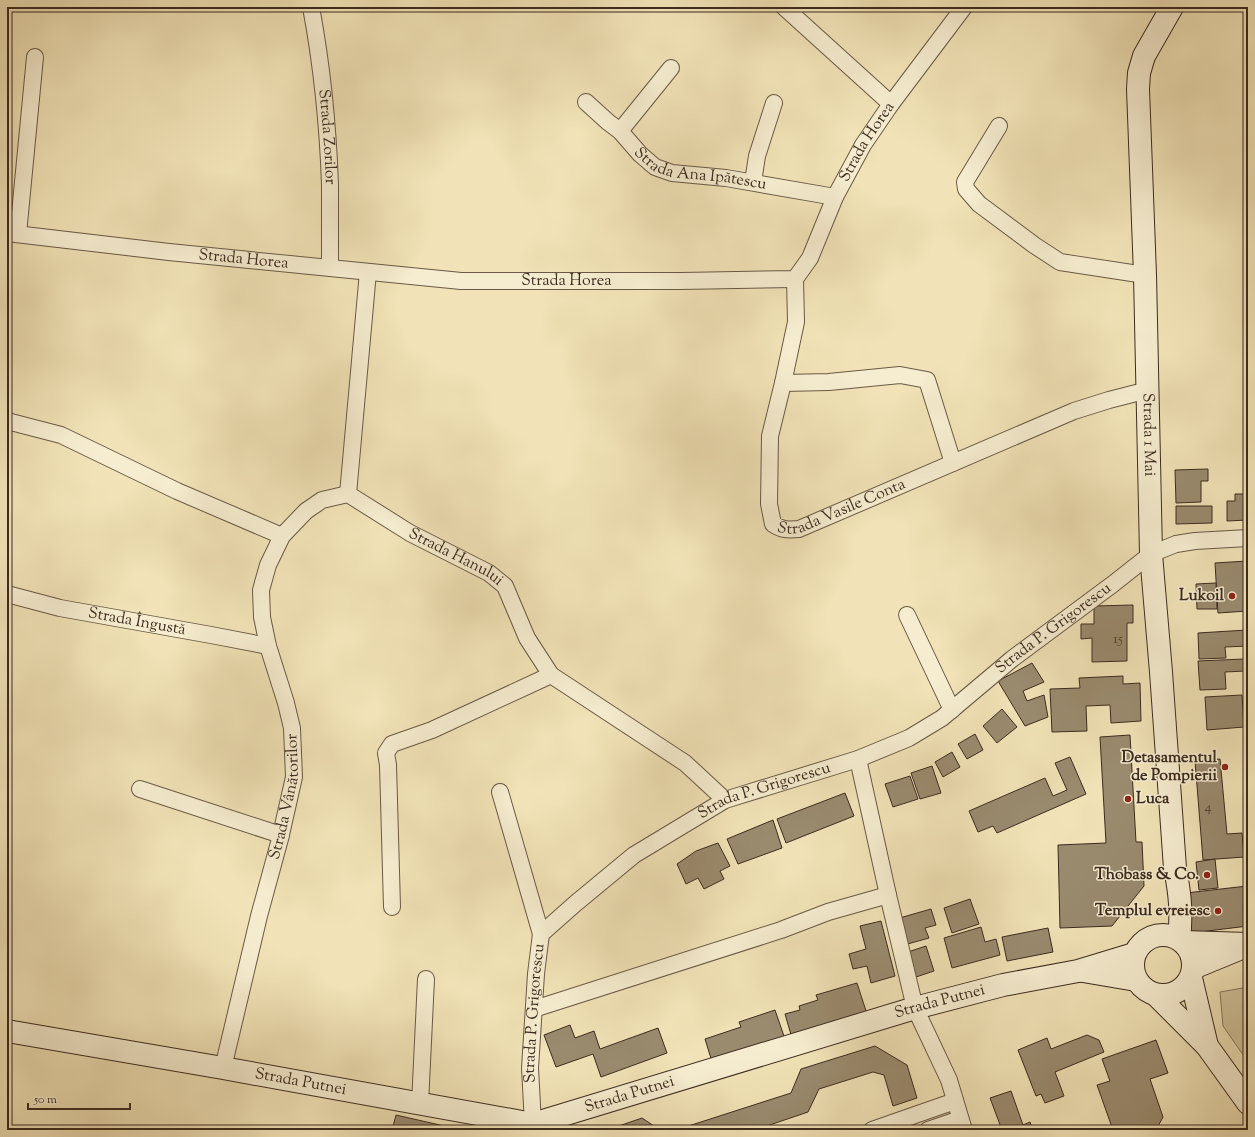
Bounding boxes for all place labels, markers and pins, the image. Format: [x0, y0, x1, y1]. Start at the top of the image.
place label: Lukoil [1179, 585, 1225, 608]
marker: Lukoil [1227, 591, 1237, 601]
place label: Detasamentul de Pompierii [1121, 747, 1218, 788]
marker: Detasamentul de Pompierii [1220, 762, 1230, 772]
place label: Luca [1136, 788, 1170, 811]
marker: Luca [1123, 794, 1133, 804]
place label: Thobass & Co. [1094, 864, 1199, 887]
marker: Thobass & Co. [1202, 870, 1212, 880]
place label: Templul evreiesc [1095, 900, 1211, 923]
marker: Templul evreiesc [1213, 906, 1223, 916]

